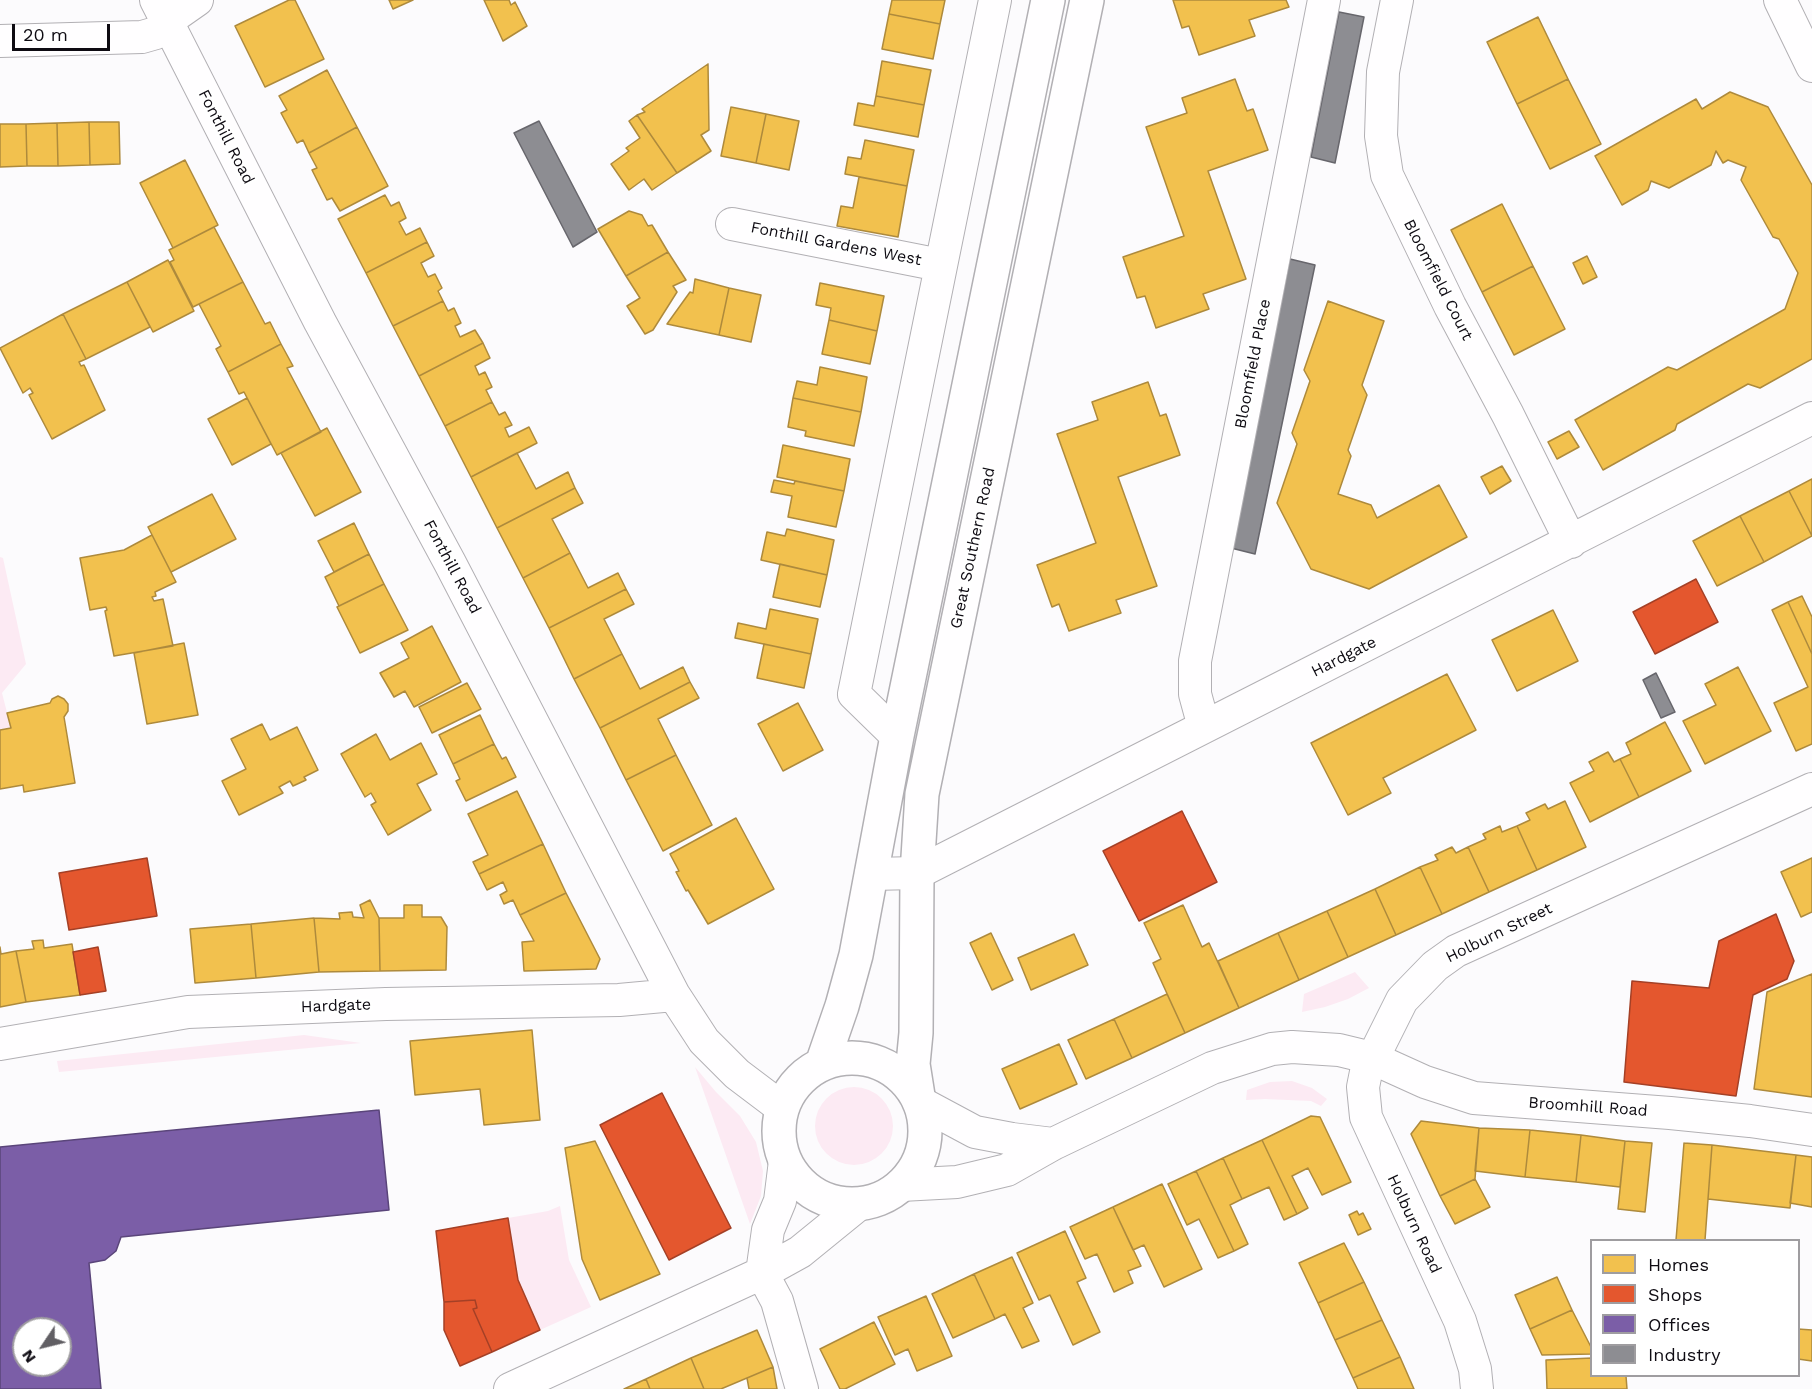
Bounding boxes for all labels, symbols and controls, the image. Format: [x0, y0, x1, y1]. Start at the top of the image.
scale bar [15, 12, 112, 50]
text: 20 m [23, 24, 68, 45]
street label: Fonthill Road [194, 87, 258, 187]
street label: Bloomfield Court [1399, 216, 1477, 344]
street label: Fonthill Gardens West [749, 218, 923, 270]
street label: Bloomfield Place [1231, 298, 1275, 430]
street label: Great Southern Road [947, 466, 999, 630]
street label: Fonthill Road [419, 517, 485, 617]
street label: Hardgate [1308, 633, 1380, 681]
street label: Holburn Street [1443, 899, 1555, 967]
street label: Hardgate [301, 995, 371, 1017]
street label: Broomhill Road [1528, 1093, 1648, 1121]
street label: Holburn Road [1383, 1171, 1445, 1277]
legend [1590, 1239, 1800, 1377]
text: Homes [1648, 1254, 1709, 1275]
text: Shops [1648, 1284, 1702, 1305]
text: Offices [1648, 1314, 1710, 1335]
north arrow [12, 1317, 72, 1377]
text: Industry [1648, 1344, 1720, 1365]
text: N [17, 1346, 40, 1367]

